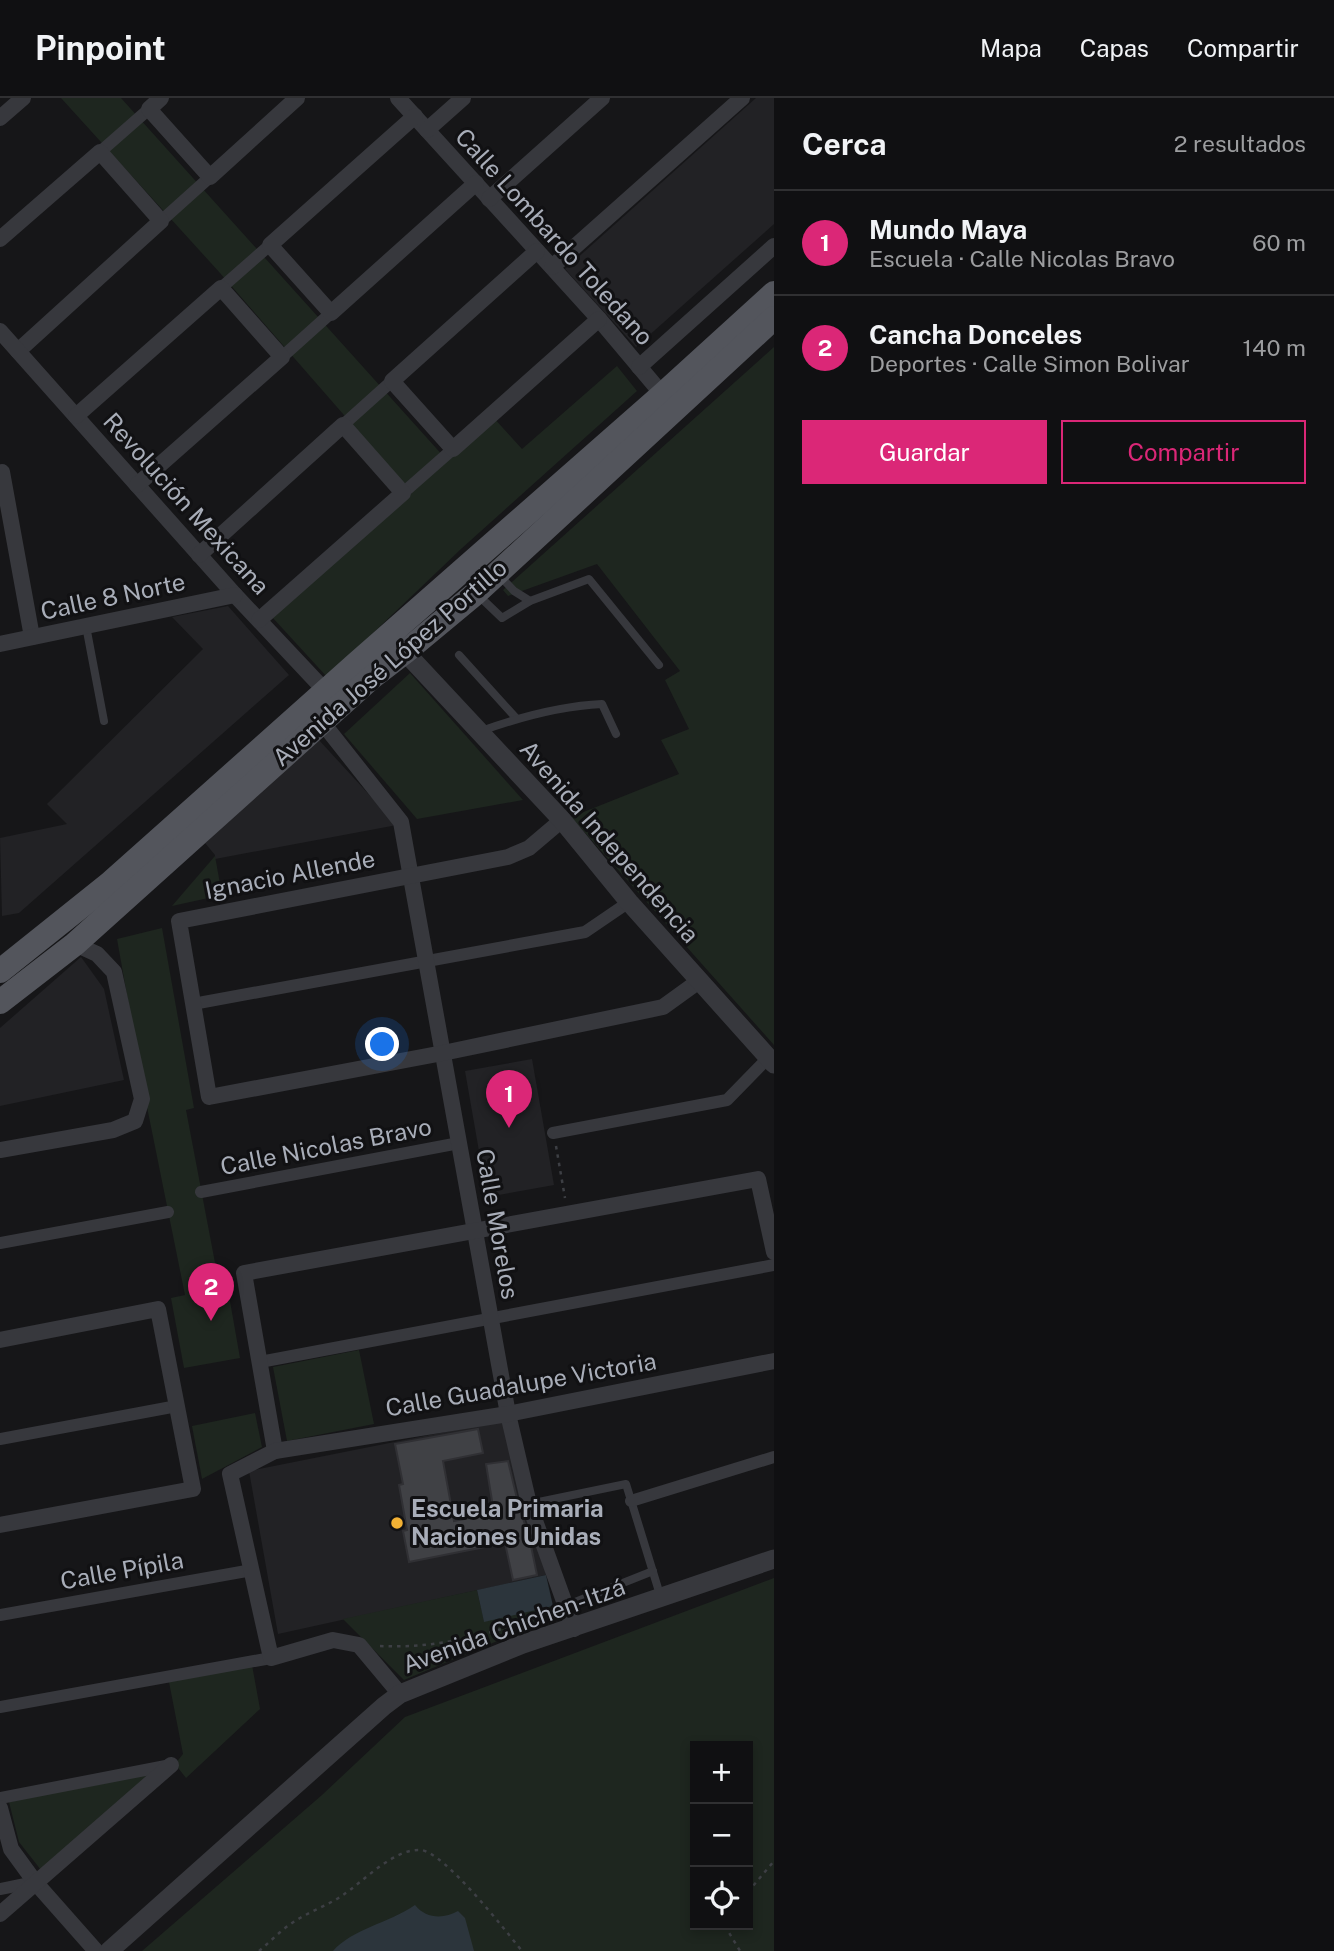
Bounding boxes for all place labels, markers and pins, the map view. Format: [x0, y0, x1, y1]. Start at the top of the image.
pin: 1 [486, 1070, 532, 1128]
pin: 2 [188, 1263, 234, 1321]
place label: Escuela Primaria Naciones Unidas [411, 1494, 604, 1550]
marker: Escuela Primaria Naciones Unidas [389, 1515, 405, 1531]

